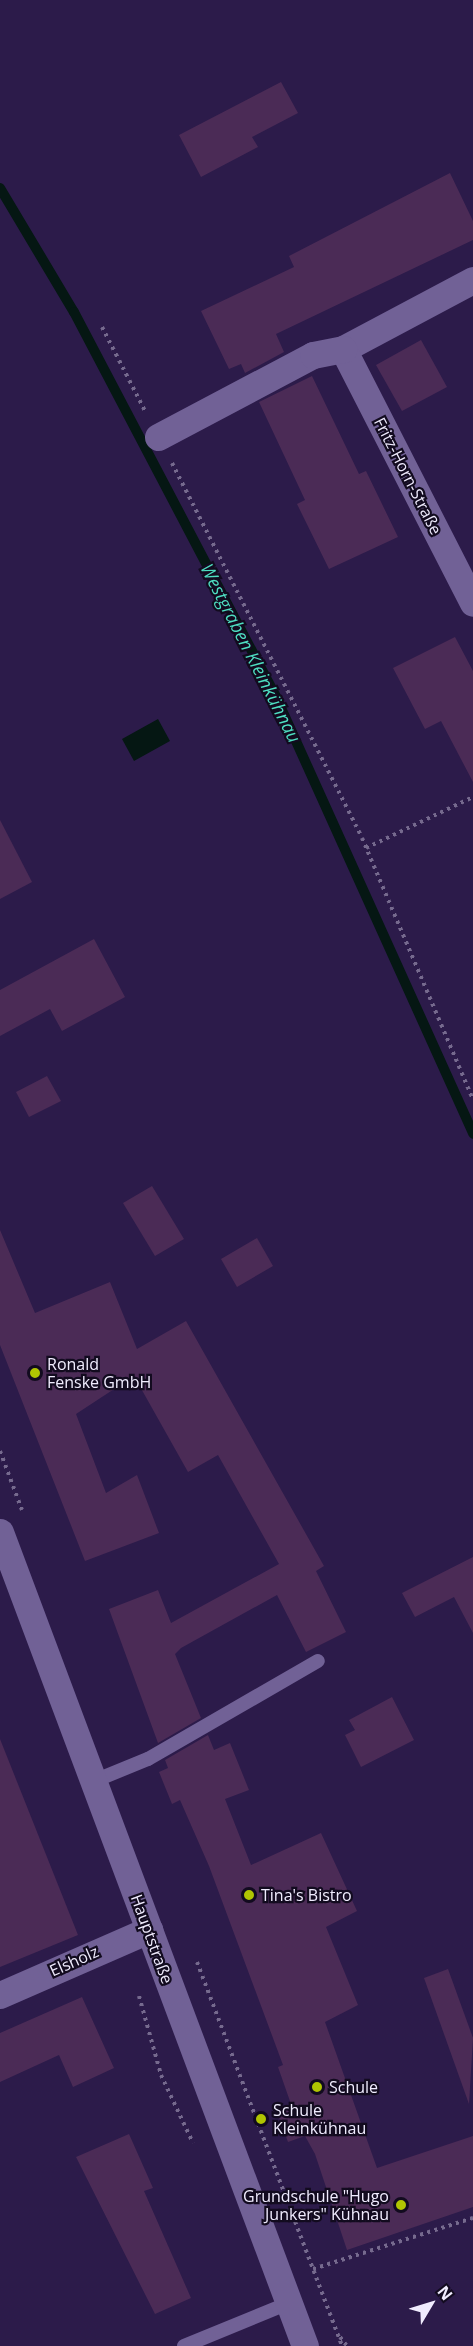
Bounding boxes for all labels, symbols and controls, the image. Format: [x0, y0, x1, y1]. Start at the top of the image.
street label: Fritz-Horn-Straße [370, 414, 446, 538]
water label: Westgraben Kleinkühnau [196, 560, 306, 746]
place label: Ronald Fenske GmbH [47, 1354, 151, 1392]
marker: Ronald Fenske GmbH [28, 1366, 42, 1380]
place label: Tina's Bistro [261, 1885, 352, 1905]
marker: Tina's Bistro [242, 1888, 256, 1902]
street label: Hauptstraße [127, 1892, 177, 1986]
street label: Elsholz [47, 1942, 101, 1980]
place label: Schule [329, 2077, 378, 2097]
marker: Schule [310, 2080, 324, 2094]
place label: Schule Kleinkühnau [273, 2100, 366, 2138]
marker: Schule Kleinkühnau [254, 2112, 268, 2126]
place label: Grundschule "Hugo Junkers" Kühnau [243, 2186, 389, 2224]
marker: Grundschule "Hugo Junkers" Kühnau [394, 2198, 408, 2212]
north arrow [401, 2274, 461, 2334]
text: N [433, 2281, 458, 2305]

